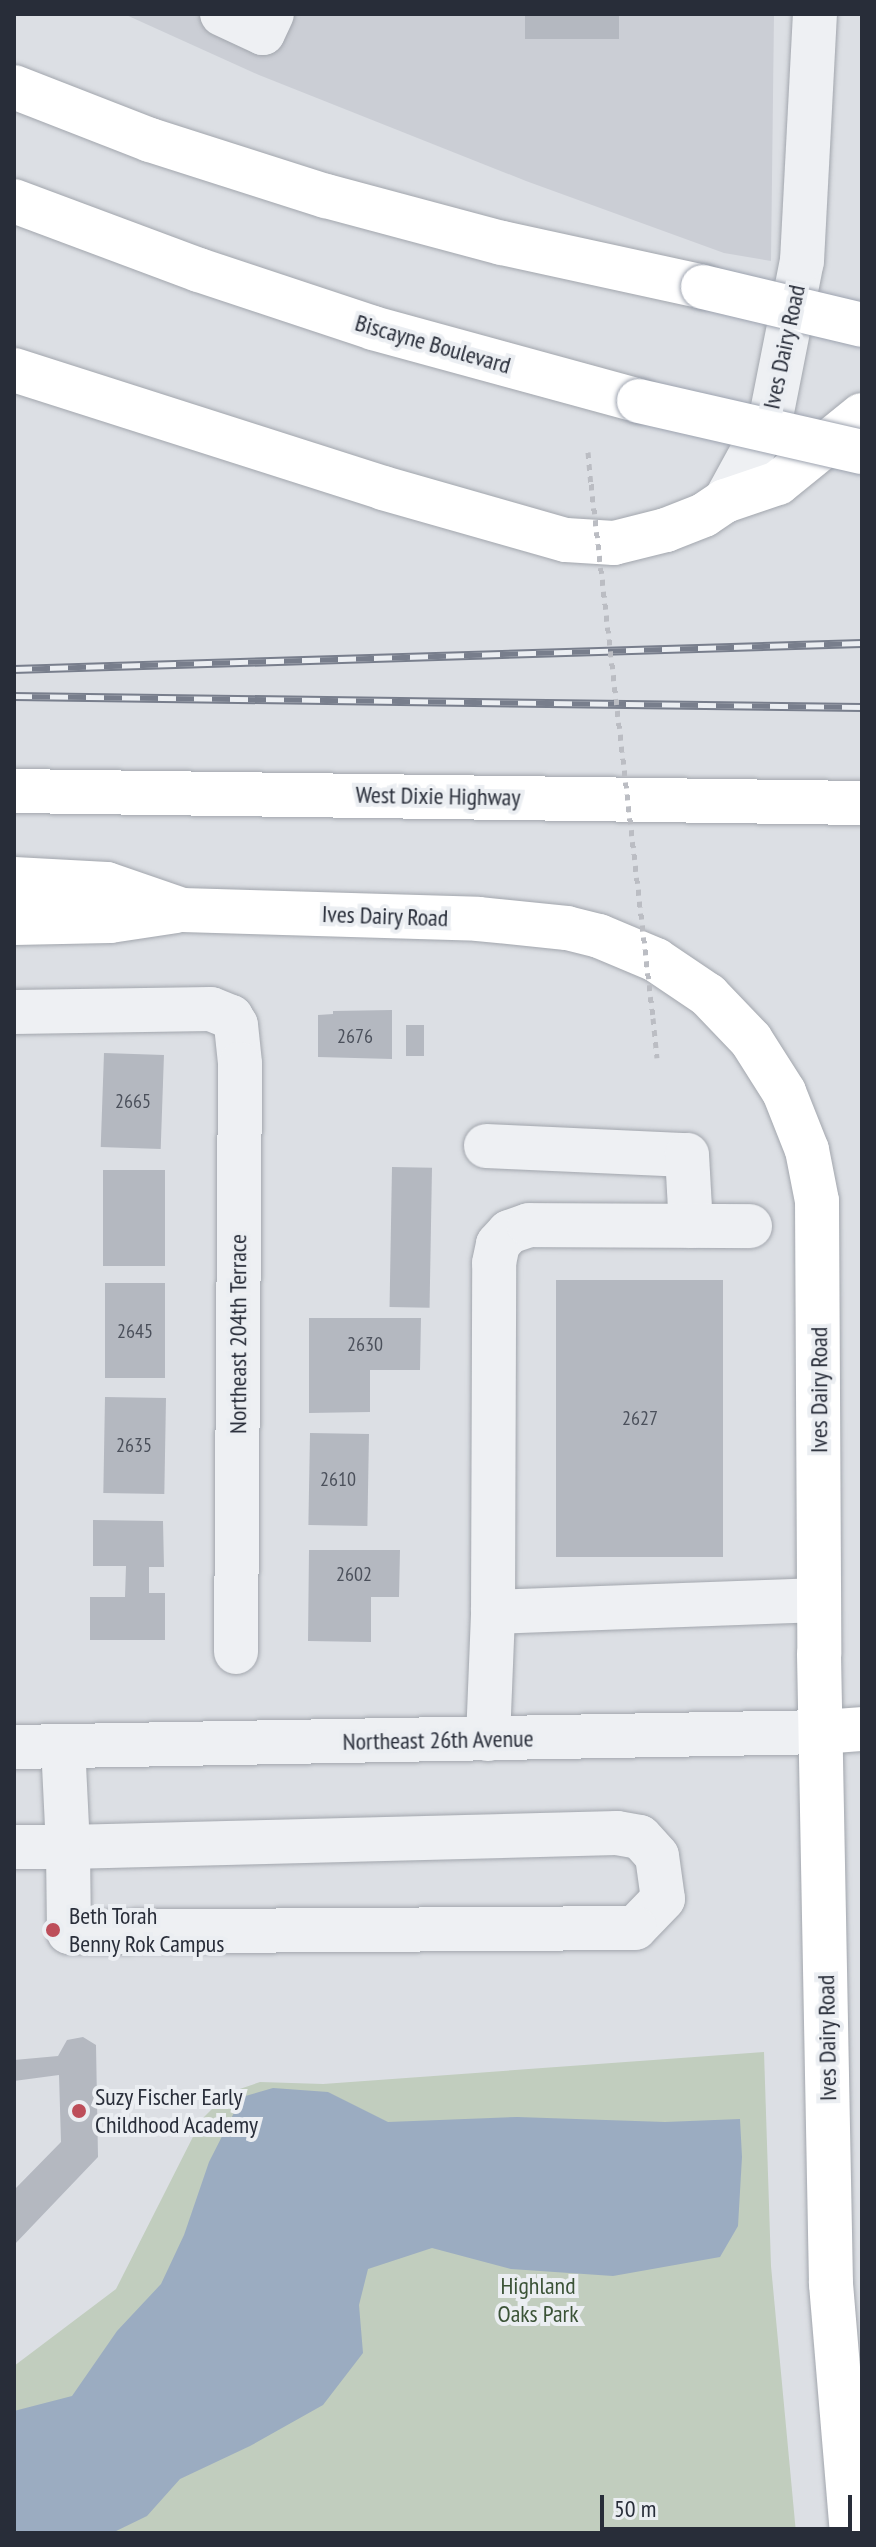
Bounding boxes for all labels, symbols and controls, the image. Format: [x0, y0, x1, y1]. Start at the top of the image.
street label: Ives Dairy Road [757, 282, 811, 412]
street label: Biscayne Boulevard [352, 308, 514, 380]
street label: West Dixie Highway [355, 780, 521, 812]
street label: Ives Dairy Road [321, 899, 449, 933]
house number: 2676 [337, 1024, 373, 1048]
house number: 2665 [115, 1089, 151, 1113]
street label: Northeast 204th Terrace [224, 1234, 252, 1434]
house number: 2645 [117, 1319, 153, 1343]
street label: Ives Dairy Road [805, 1326, 833, 1454]
house number: 2630 [347, 1332, 383, 1356]
house number: 2627 [622, 1406, 658, 1430]
house number: 2635 [116, 1433, 152, 1457]
house number: 2610 [320, 1467, 356, 1491]
house number: 2602 [336, 1562, 372, 1586]
street label: Northeast 26th Avenue [342, 1724, 534, 1756]
place label: Beth Torah Benny Rok Campus [69, 1902, 226, 1958]
marker: Beth Torah Benny Rok Campus [44, 1921, 62, 1939]
street label: Ives Dairy Road [811, 1974, 843, 2102]
place label: Suzy Fischer Early Childhood Academy [95, 2083, 259, 2139]
marker: Suzy Fischer Early Childhood Academy [70, 2102, 88, 2120]
park label: Highland Oaks Park [498, 2272, 578, 2328]
scale bar [604, 2479, 856, 2529]
text: 50 m [614, 2493, 656, 2524]

